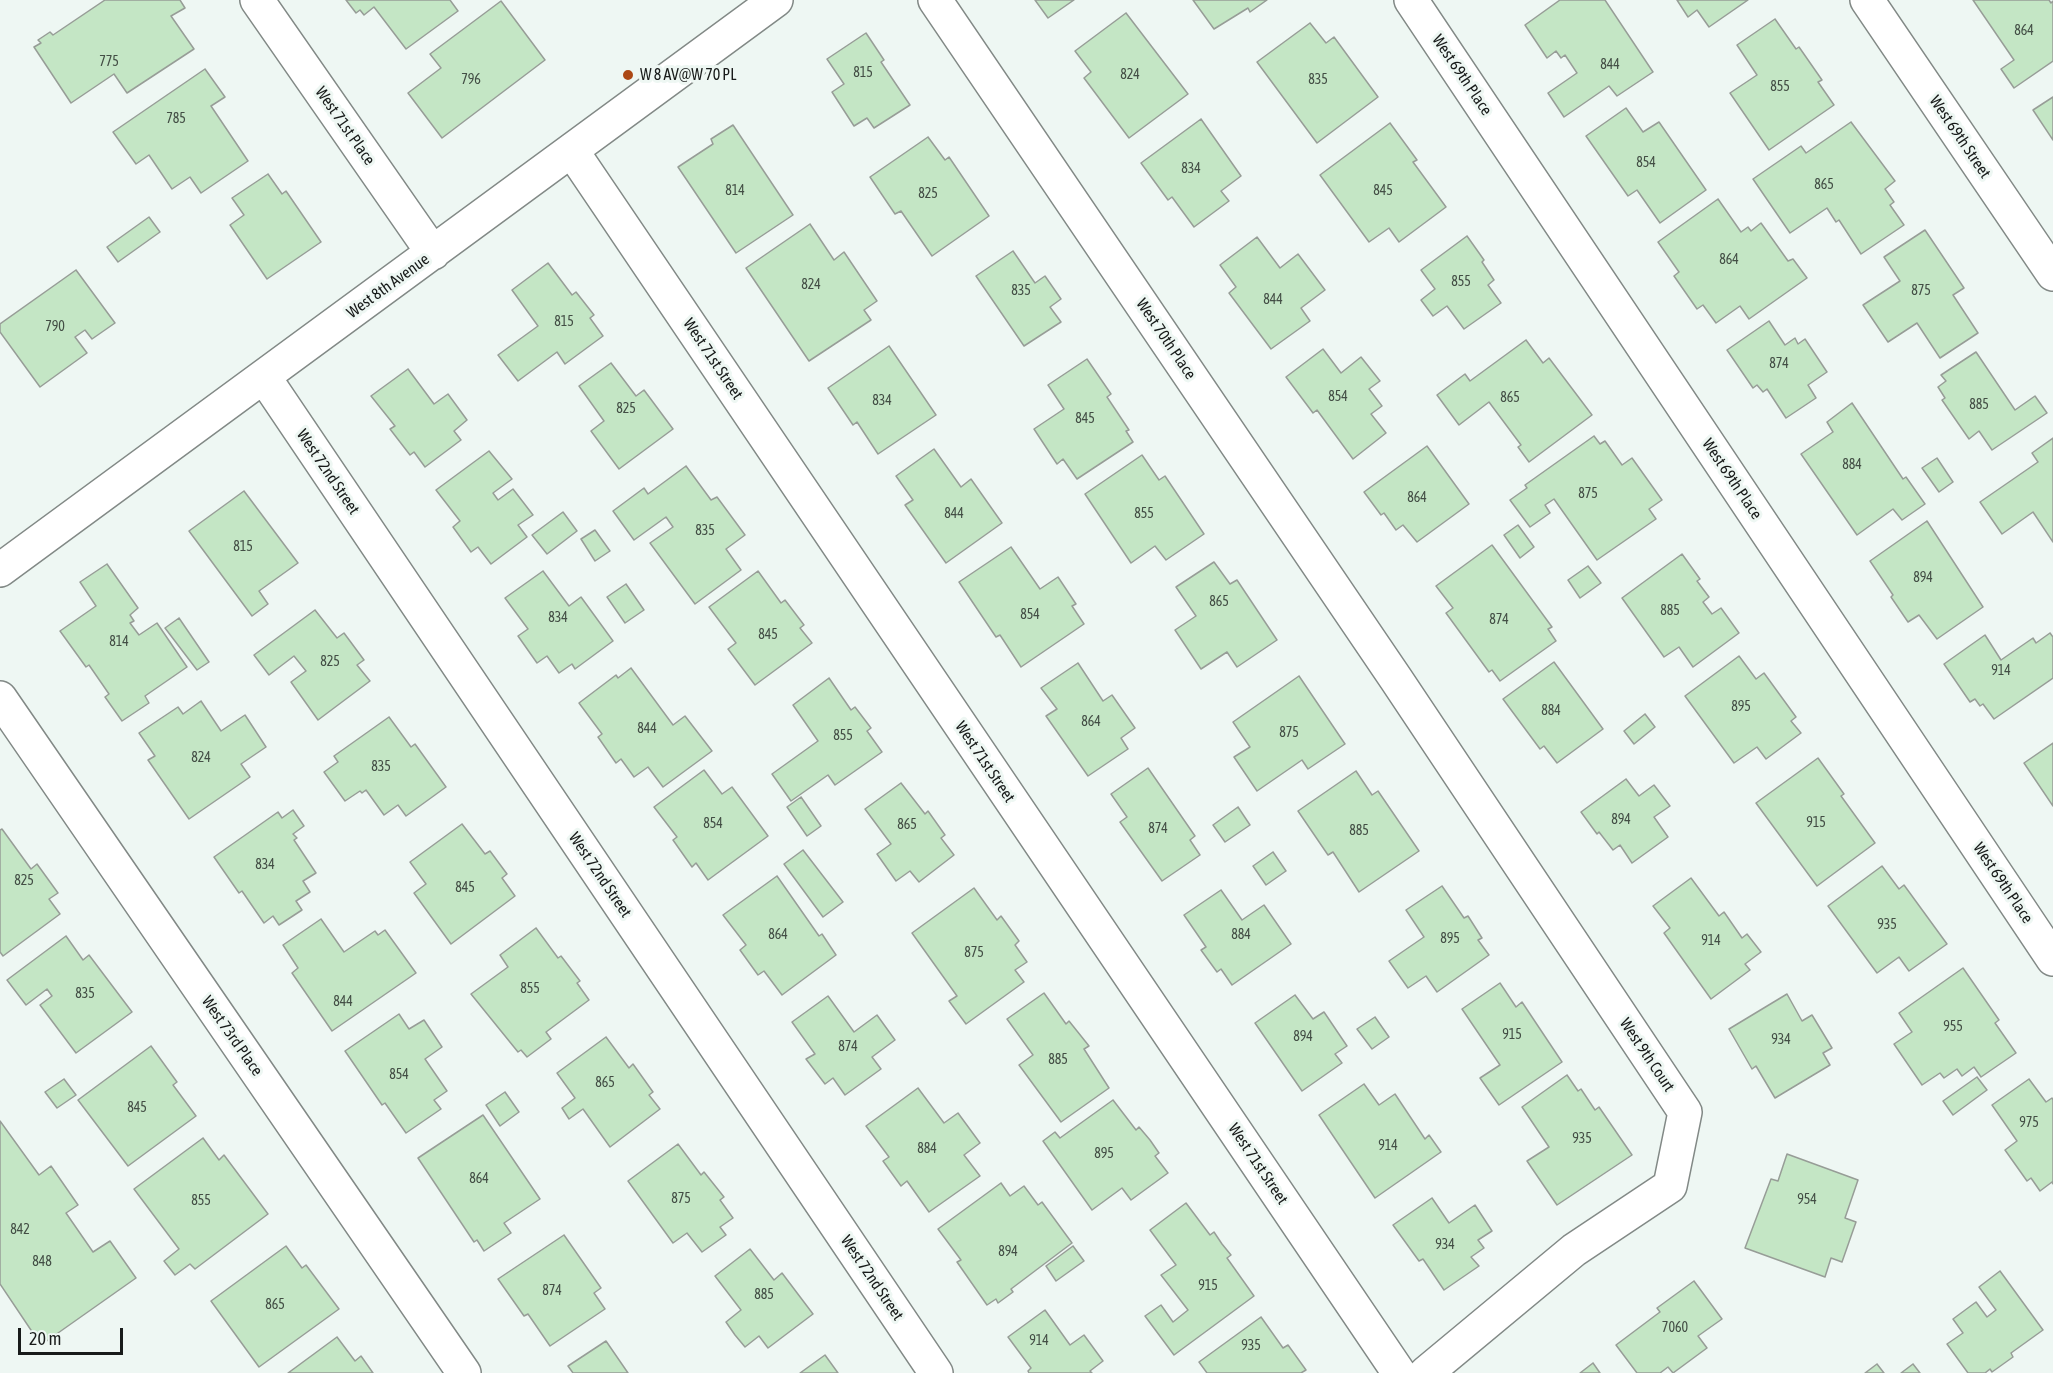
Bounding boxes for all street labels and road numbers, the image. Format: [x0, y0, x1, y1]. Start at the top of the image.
street label: West 69th Place [1428, 31, 1496, 119]
street label: West 71st Place [311, 83, 379, 169]
street label: West 69th Street [1925, 92, 1995, 182]
street label: West 8th Avenue [343, 250, 433, 322]
street label: West 70th Place [1132, 295, 1200, 383]
street label: West 71st Street [679, 315, 747, 403]
street label: West 72nd Street [292, 426, 364, 518]
street label: West 69th Place [1698, 435, 1766, 523]
street label: West 71st Street [951, 718, 1019, 806]
street label: West 72nd Street [564, 829, 636, 921]
street label: West 69th Place [1969, 839, 2037, 927]
street label: West 73rd Place [197, 992, 267, 1080]
street label: West 9th Court [1615, 1015, 1679, 1095]
street label: West 71st Street [1224, 1120, 1292, 1208]
street label: West 72nd Street [836, 1232, 908, 1324]

